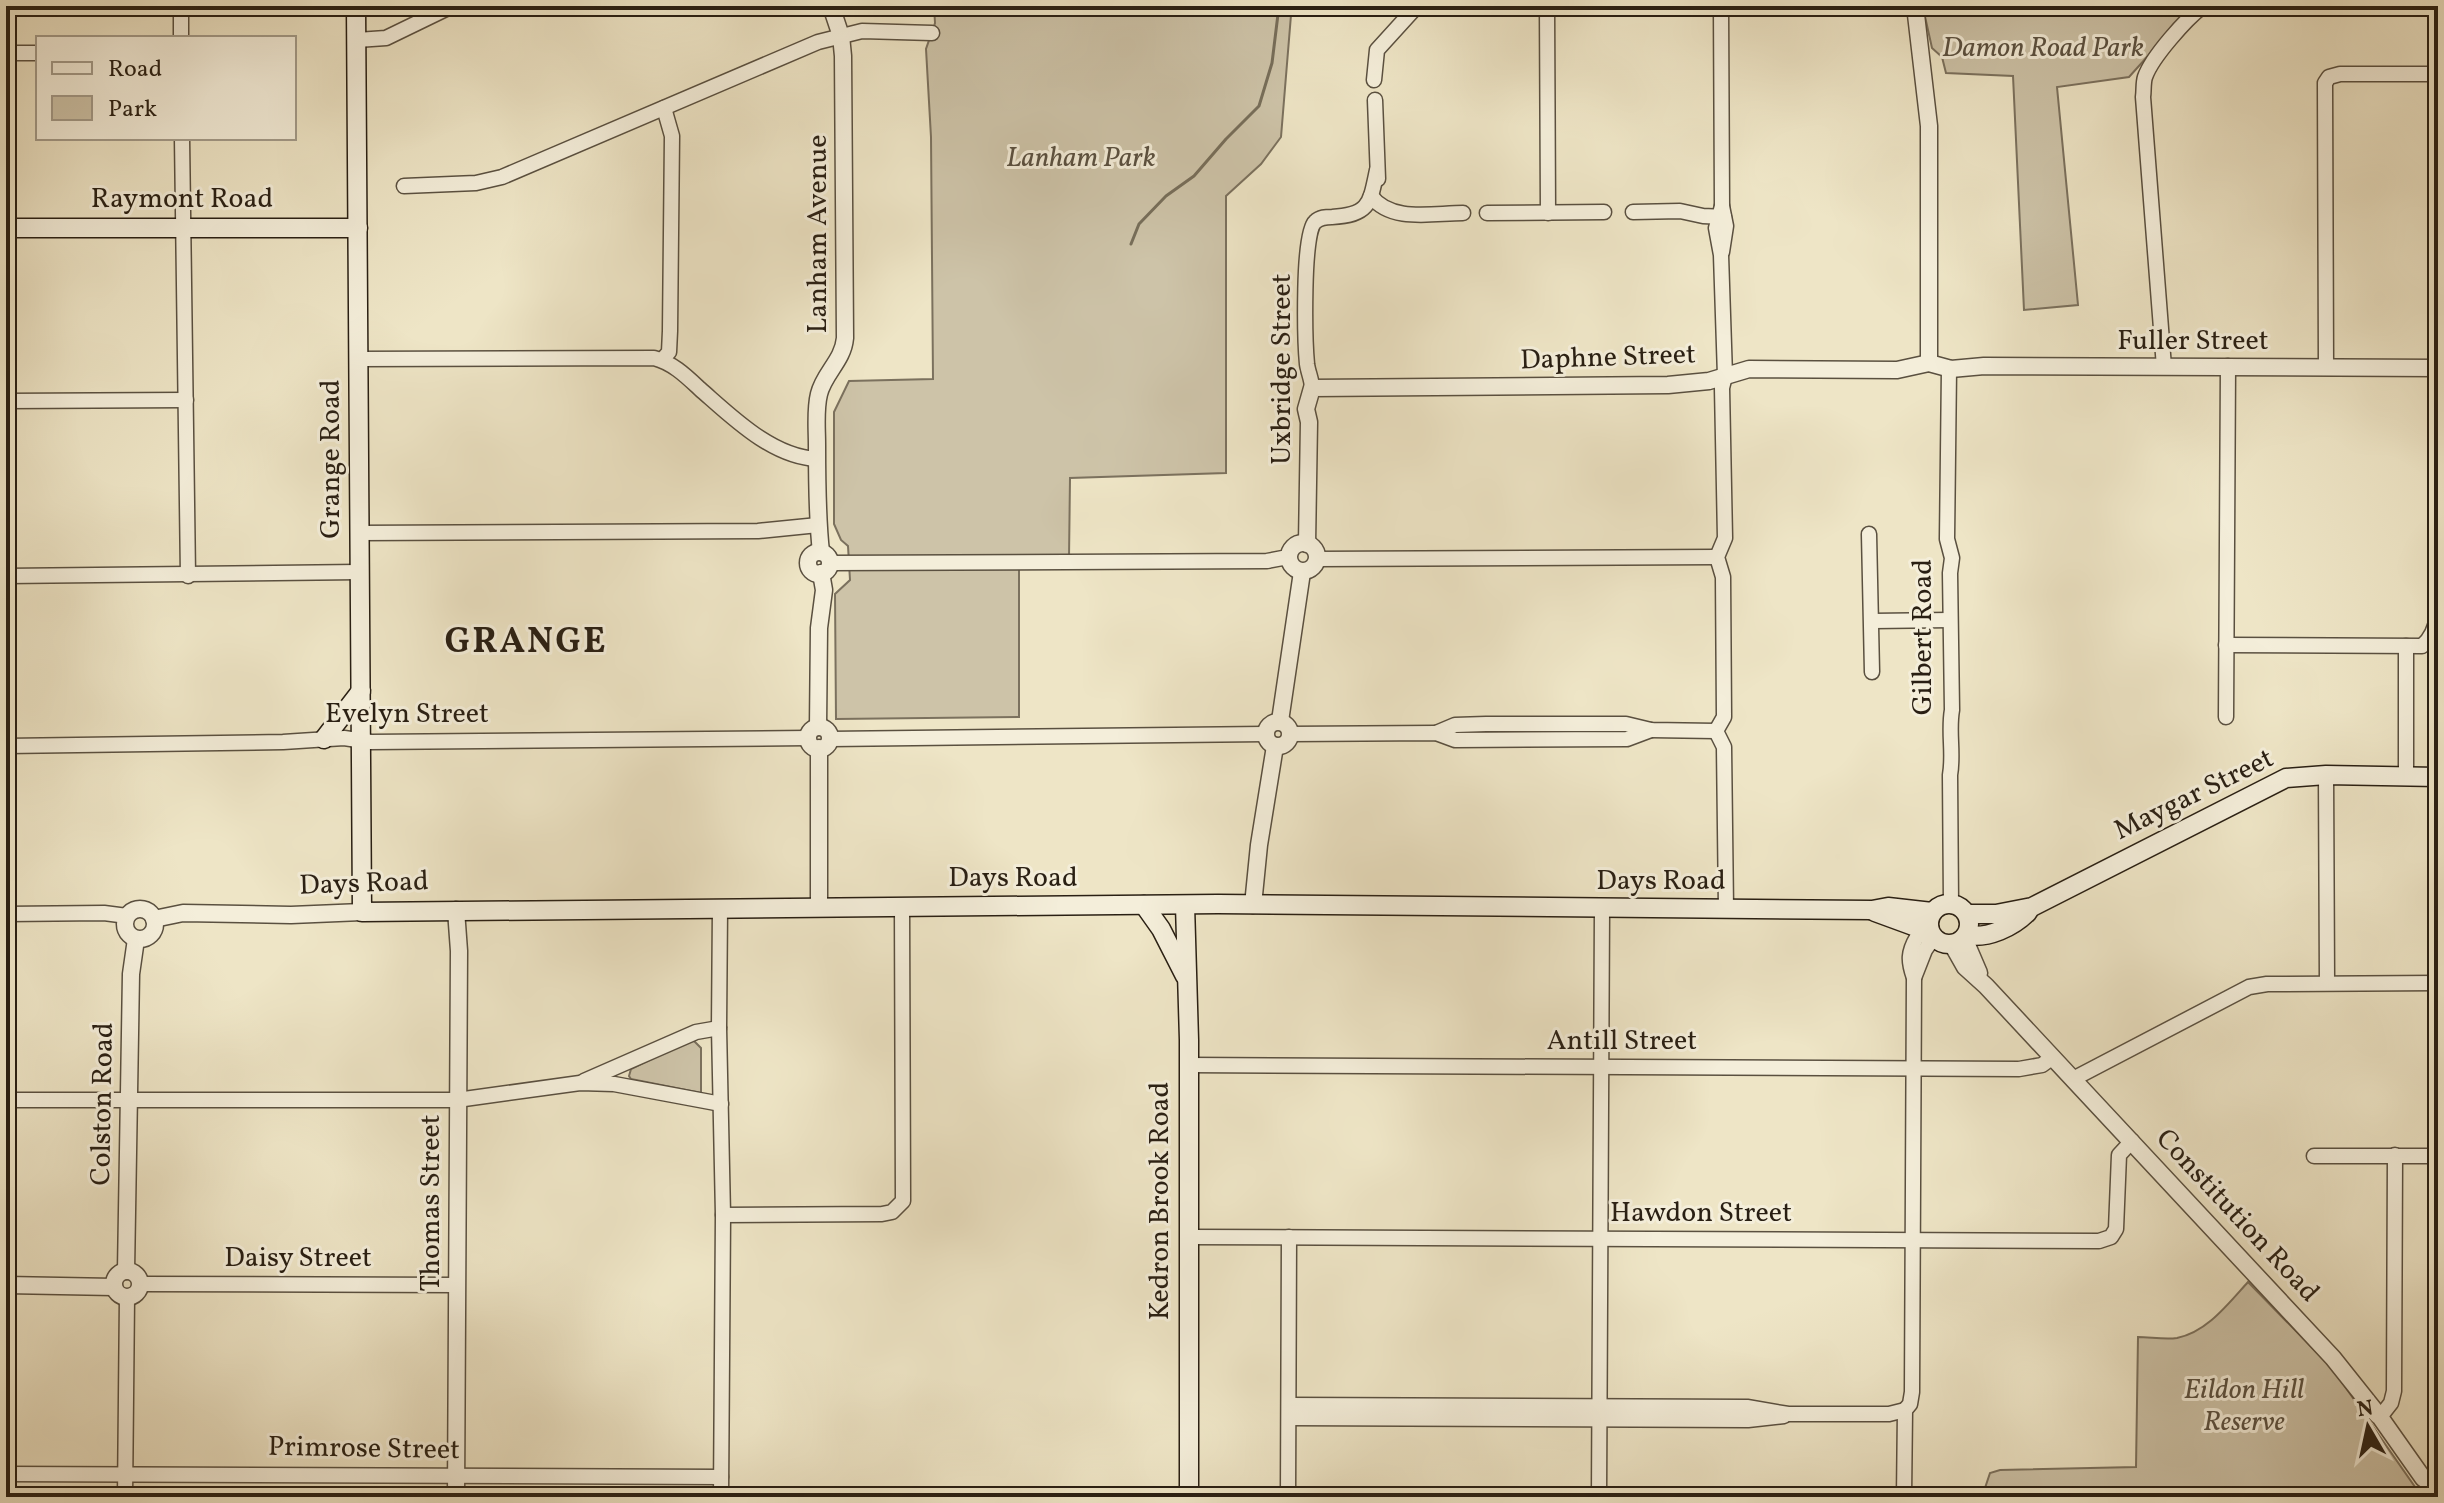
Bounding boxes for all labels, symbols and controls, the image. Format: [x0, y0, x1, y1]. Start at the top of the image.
park label: Damon Road Park [1942, 29, 2144, 68]
legend [36, 36, 296, 140]
text: Road [108, 53, 162, 87]
text: Park [108, 93, 157, 127]
street label: Lanham Avenue [799, 135, 838, 333]
park label: Lanham Park [1006, 139, 1156, 178]
street label: Raymont Road [91, 180, 273, 219]
street label: Uxbridge Street [1263, 273, 1302, 465]
street label: Fuller Street [2117, 322, 2269, 361]
street label: Daphne Street [1519, 335, 1697, 381]
street label: Grange Road [312, 379, 351, 539]
street label: Gilbert Road [1904, 559, 1943, 715]
district label: GRANGE [445, 618, 607, 668]
street label: Evelyn Street [325, 695, 489, 734]
street label: Maygar Street [2108, 739, 2280, 851]
street label: Days Road [948, 859, 1078, 898]
street label: Days Road [299, 862, 429, 906]
street label: Days Road [1596, 862, 1726, 901]
street label: Colston Road [82, 1022, 124, 1186]
street label: Antill Street [1547, 1022, 1697, 1061]
street label: Kedron Brook Road [1141, 1082, 1180, 1320]
street label: Thomas Street [412, 1114, 451, 1292]
street label: Constitution Road [2146, 1121, 2328, 1311]
street label: Hawdon Street [1610, 1194, 1792, 1233]
street label: Daisy Street [224, 1239, 372, 1278]
park label: Eildon Hill Reserve [2184, 1371, 2304, 1442]
north arrow [2328, 1387, 2408, 1467]
text: N [2355, 1393, 2376, 1426]
street label: Primrose Street [268, 1428, 460, 1470]

